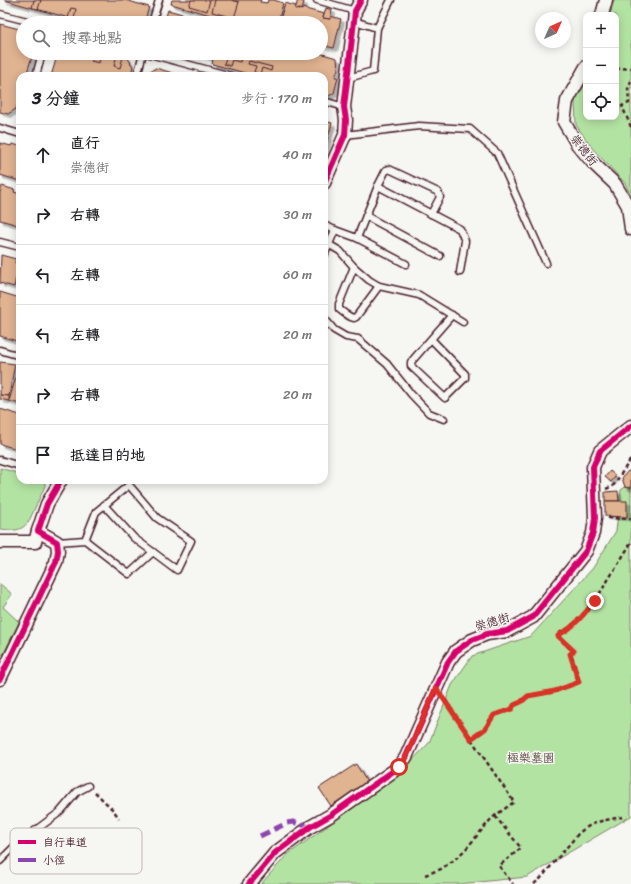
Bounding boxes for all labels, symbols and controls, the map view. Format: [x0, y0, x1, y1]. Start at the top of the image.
north arrow [535, 12, 571, 48]
map controls [583, 12, 619, 120]
button: + [583, 12, 619, 48]
search box [16, 16, 328, 60]
text: 搜尋地點 [62, 25, 122, 51]
icon: search [30, 27, 52, 49]
button: − [583, 48, 619, 84]
text: 3 分鐘 [32, 83, 80, 113]
button: locate [583, 84, 619, 120]
text: 步行 · 170 m [241, 87, 312, 110]
street label: 崇德街 [564, 129, 604, 171]
text: 直行 [70, 130, 100, 156]
text: 40 m [282, 143, 312, 166]
icon: ahead [32, 144, 54, 166]
text: 崇德街 [70, 156, 109, 179]
text: 右轉 [70, 202, 100, 228]
text: 30 m [283, 203, 312, 226]
icon: right [32, 204, 54, 226]
text: 左轉 [70, 262, 100, 288]
text: 60 m [283, 263, 312, 286]
icon: left [32, 264, 54, 286]
text: 左轉 [70, 322, 100, 348]
text: 20 m [283, 323, 312, 346]
icon: left [32, 324, 54, 346]
text: 右轉 [70, 382, 100, 408]
text: 20 m [283, 383, 312, 406]
icon: right [32, 384, 54, 406]
text: 抵達目的地 [70, 442, 145, 468]
icon: arrive [32, 444, 54, 466]
route end [586, 592, 604, 610]
street label: 崇德街 [472, 606, 512, 638]
park label: 極樂墓園 [507, 747, 555, 769]
route start [390, 758, 408, 776]
legend [10, 828, 142, 874]
text: 自行車道 [43, 833, 87, 852]
text: 小徑 [43, 851, 65, 870]

